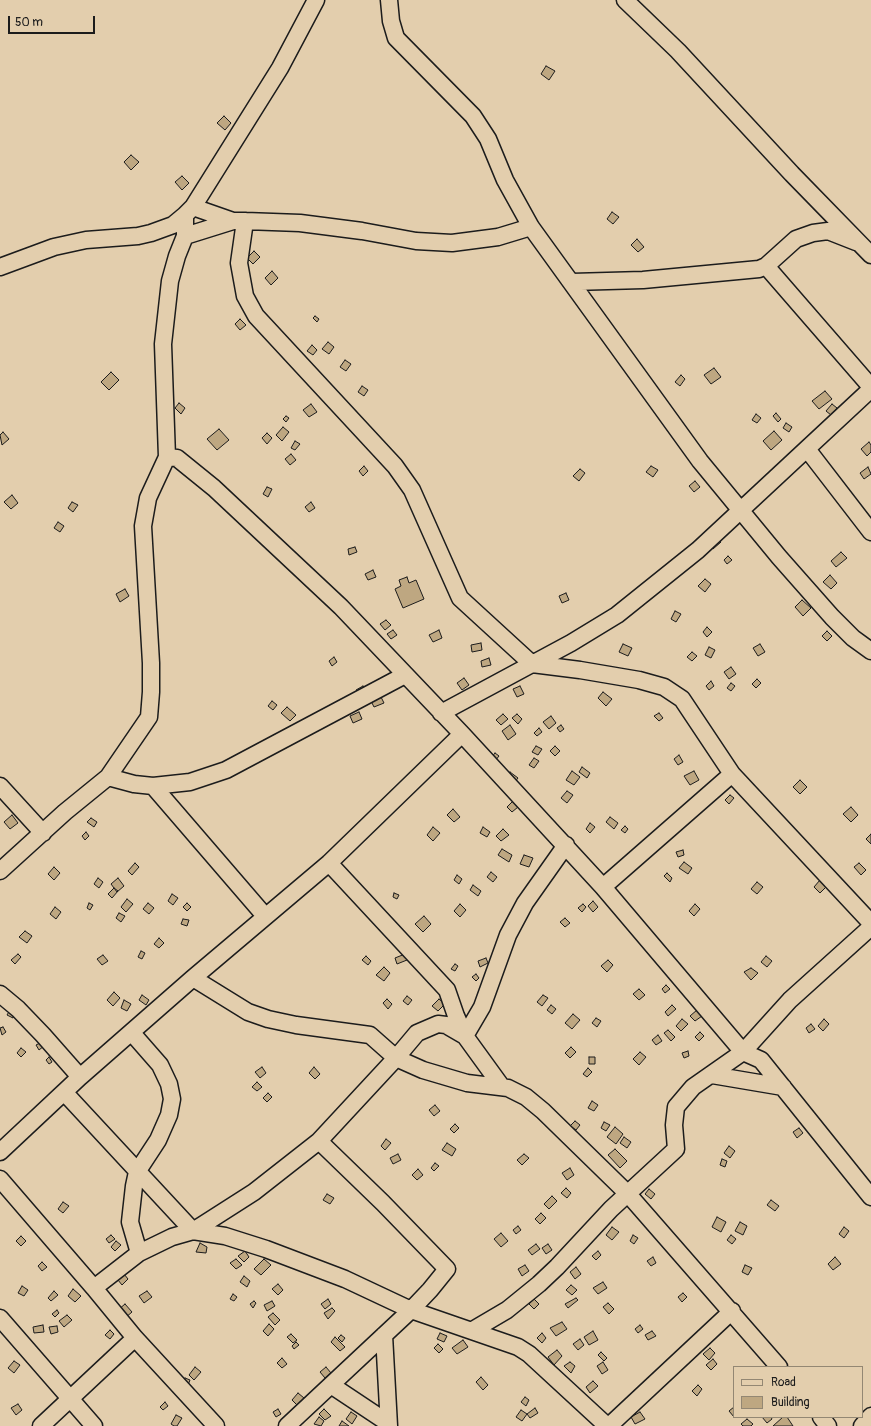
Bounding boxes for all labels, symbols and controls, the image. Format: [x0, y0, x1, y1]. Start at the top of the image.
scale bar [10, 8, 97, 34]
text: 50 m [15, 15, 43, 30]
legend [733, 1366, 863, 1418]
text: Road [771, 1375, 796, 1390]
text: Building [771, 1395, 810, 1410]

